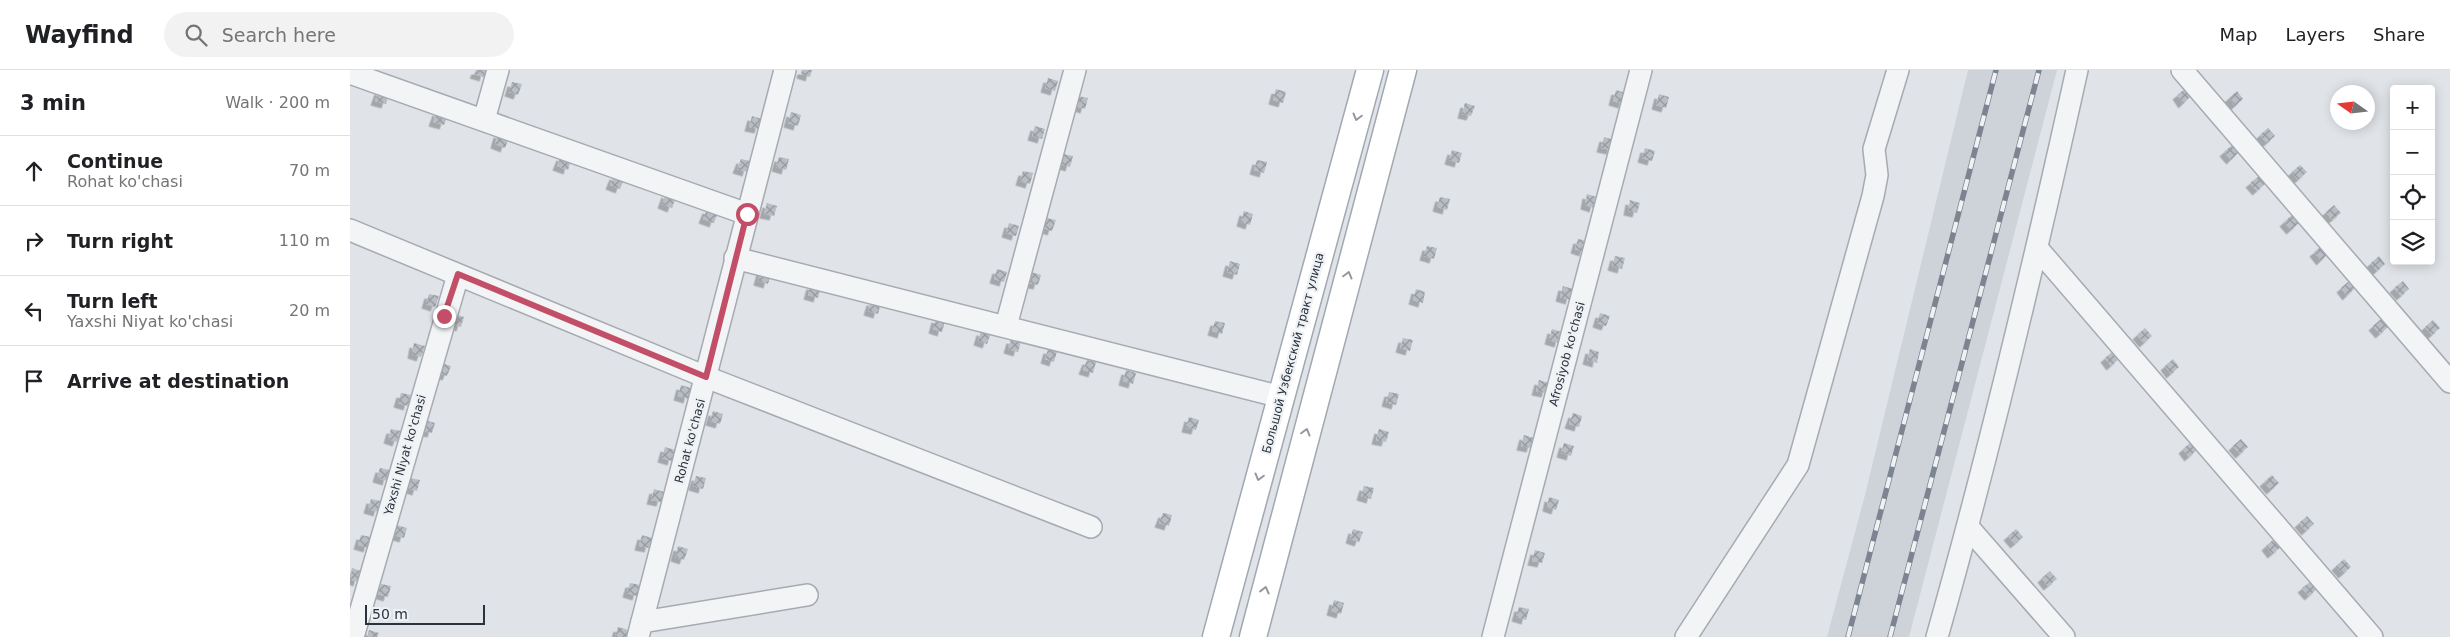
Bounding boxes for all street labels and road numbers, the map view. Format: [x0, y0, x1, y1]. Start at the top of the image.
street label: Большой Узбекский тракт улица [1259, 251, 1327, 455]
street label: Afrosiyob ko'chasi [1546, 300, 1588, 408]
street label: Yaxshi Niyat ko'chasi [381, 393, 429, 518]
street label: Rohat ko'chasi [672, 397, 708, 485]

